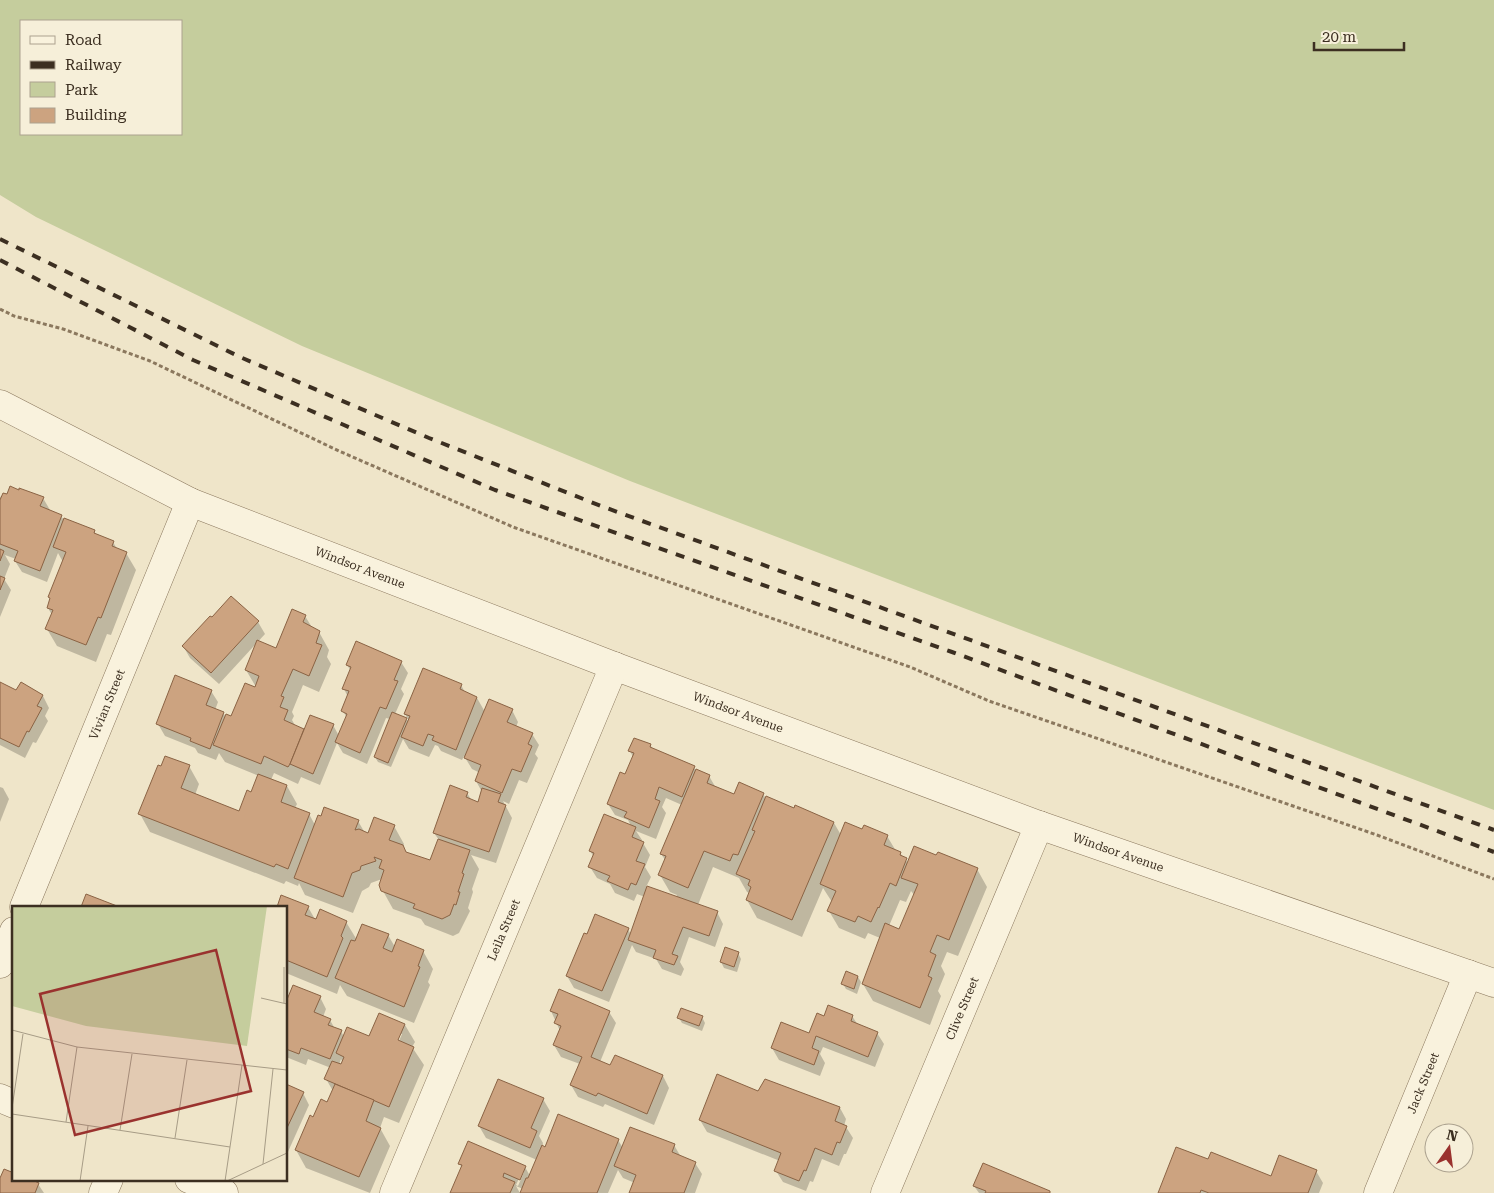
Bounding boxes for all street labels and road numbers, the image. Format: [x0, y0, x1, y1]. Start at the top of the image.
street label: Windsor Avenue [313, 544, 407, 592]
street label: Vivian Street [86, 667, 128, 742]
street label: Windsor Avenue [691, 689, 786, 736]
street label: Windsor Avenue [1071, 830, 1166, 875]
street label: Leila Street [485, 897, 523, 963]
street label: Clive Street [943, 974, 982, 1042]
street label: Jack Street [1404, 1050, 1442, 1116]

